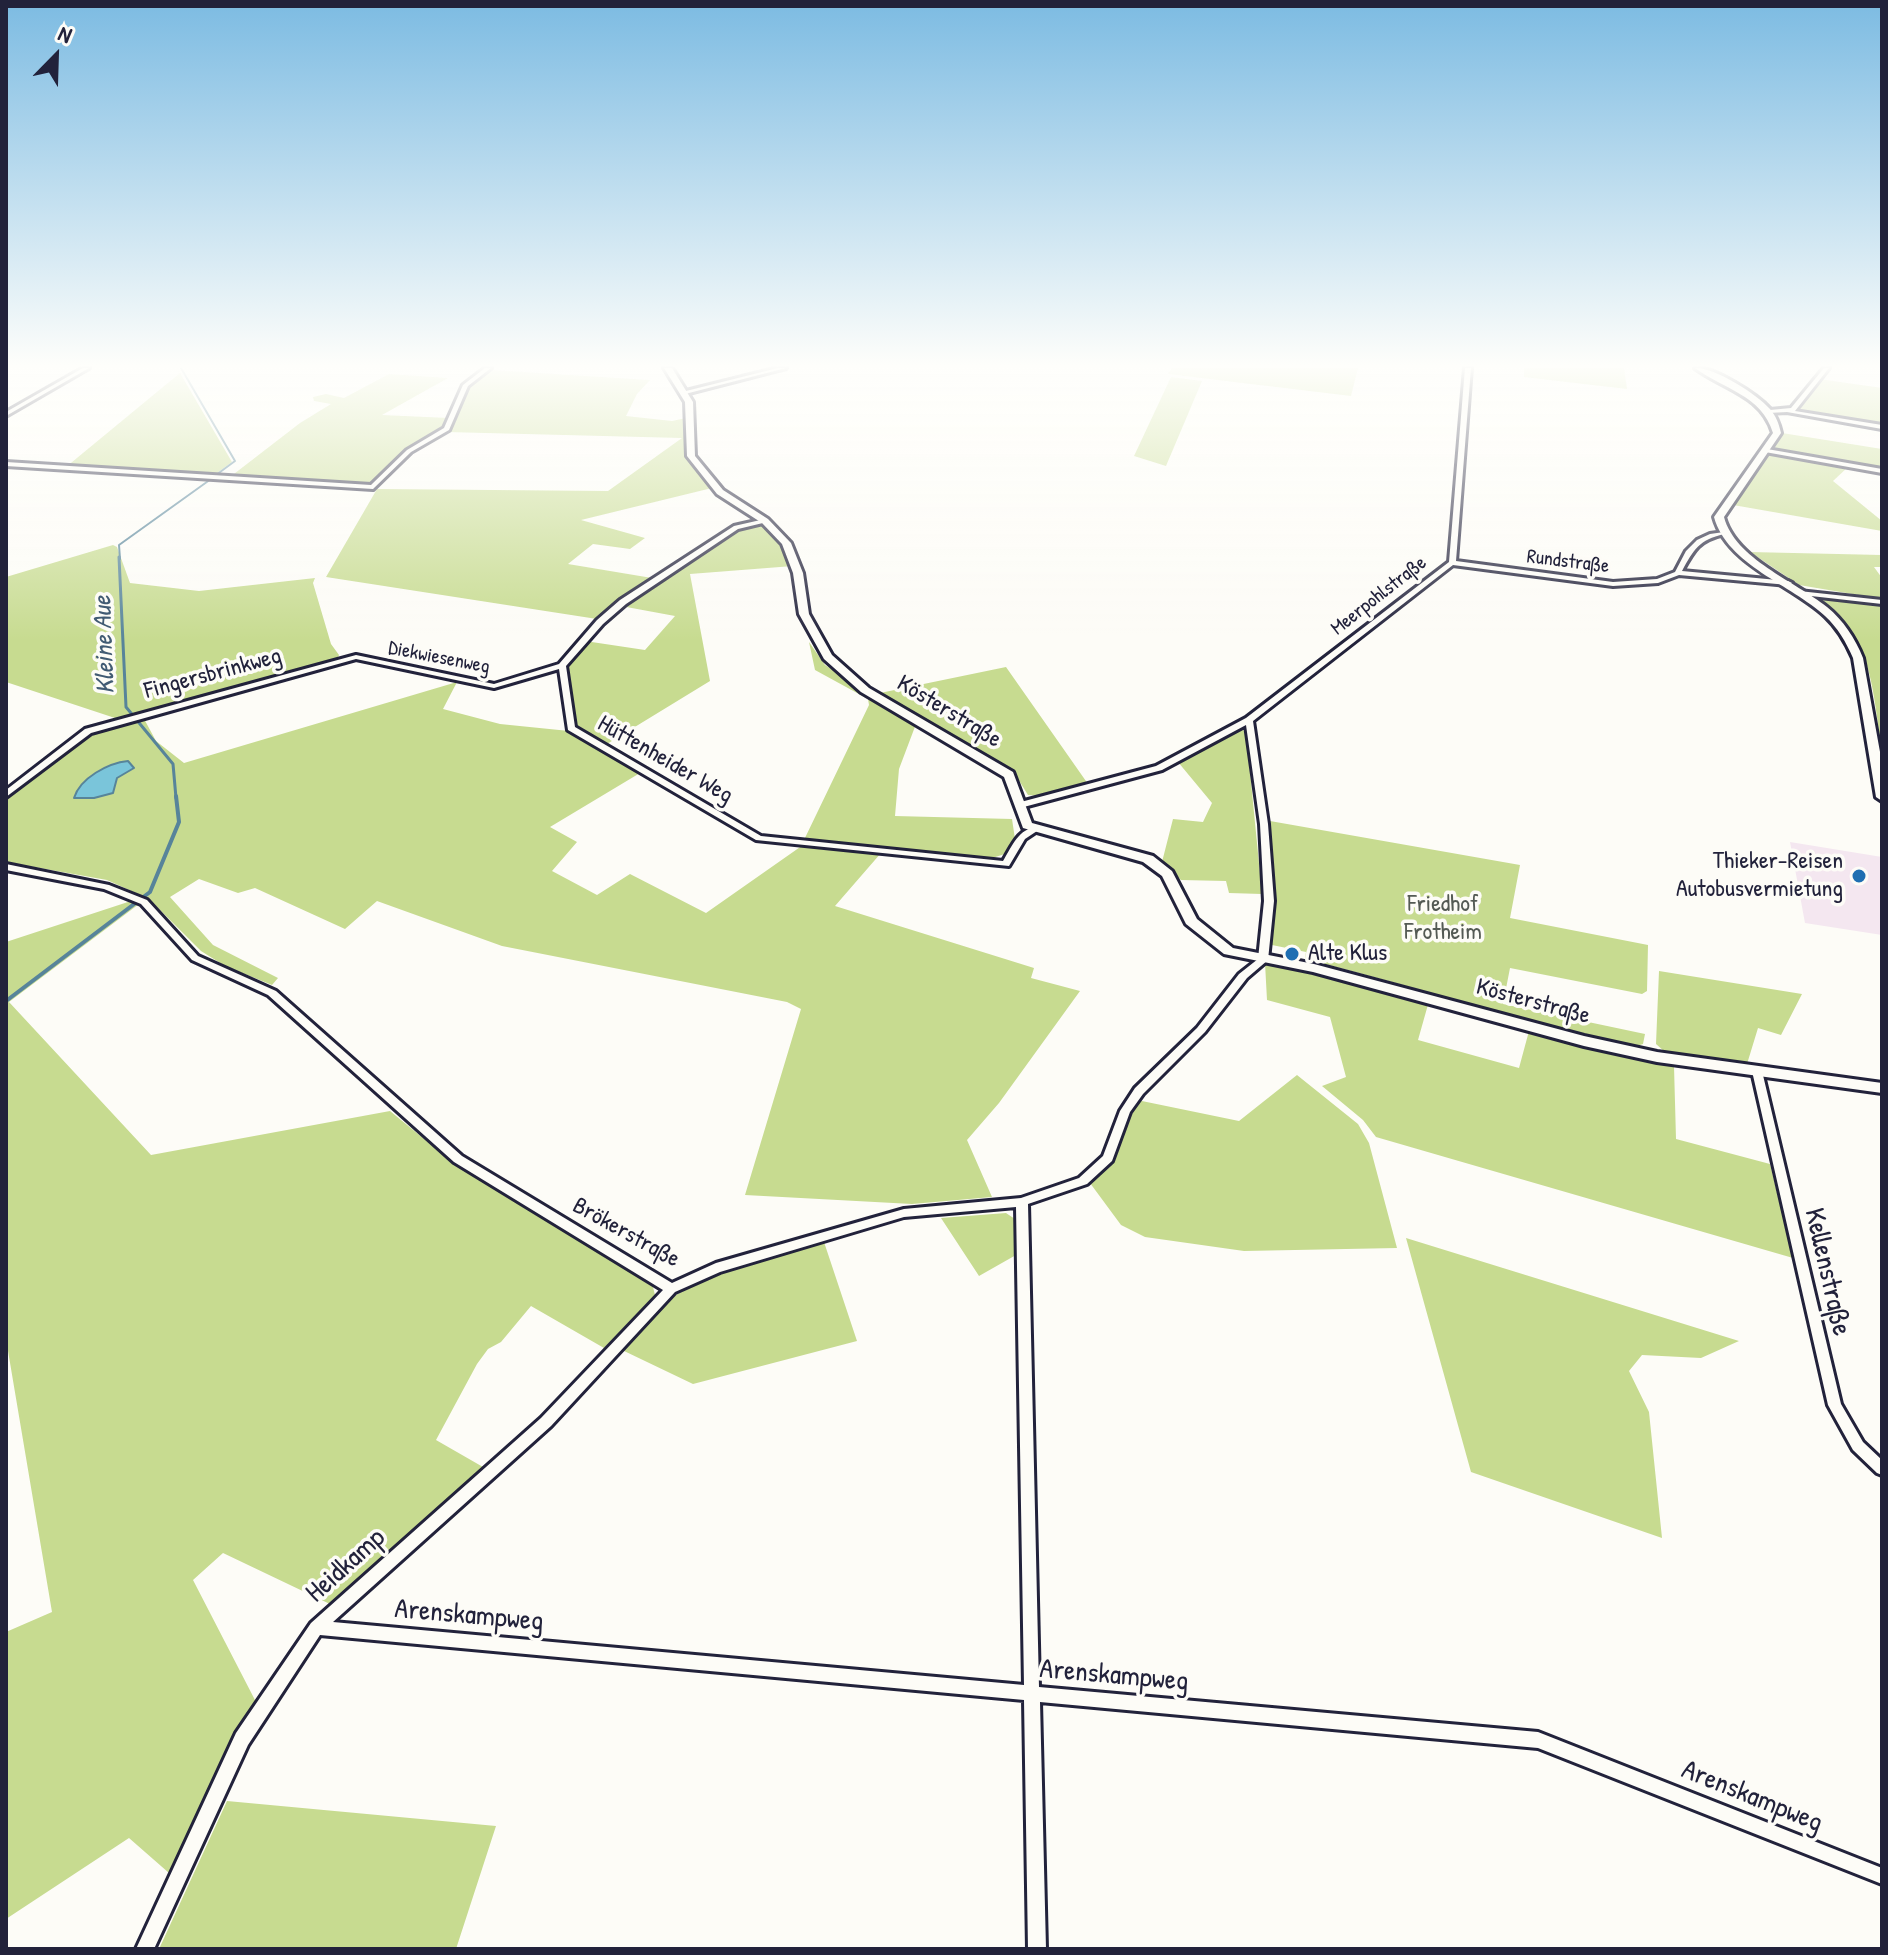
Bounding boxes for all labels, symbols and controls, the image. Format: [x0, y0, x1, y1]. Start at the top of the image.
north arrow [16, 16, 96, 96]
text: N [54, 18, 77, 50]
street label: Rundstraße [1526, 545, 1610, 579]
street label: Meerpohlstraße [1326, 551, 1432, 641]
water label: Kleine Aue [88, 595, 122, 695]
street label: Diekwiesenweg [386, 636, 492, 680]
street label: Fingersbrinkweg [141, 642, 285, 706]
street label: Kösterstraße [891, 670, 1007, 754]
street label: Hüttenheider Weg [592, 710, 738, 810]
place label: Thieker-Reisen Autobusvermietung [1676, 848, 1843, 904]
marker: Thieker-Reisen Autobusvermietung [1850, 867, 1868, 885]
park label: Friedhof Frotheim [1404, 891, 1482, 947]
place label: Alte Klus [1308, 940, 1387, 968]
marker: Alte Klus [1283, 945, 1301, 963]
street label: Kösterstraße [1473, 973, 1593, 1031]
street label: Brökerstraße [567, 1192, 685, 1274]
street label: Kellenstraße [1796, 1205, 1858, 1339]
street label: Heidkamp [299, 1522, 393, 1610]
street label: Arenskampweg [393, 1593, 545, 1639]
street label: Arenskampweg [1038, 1653, 1190, 1699]
street label: Arenskampweg [1677, 1753, 1827, 1841]

